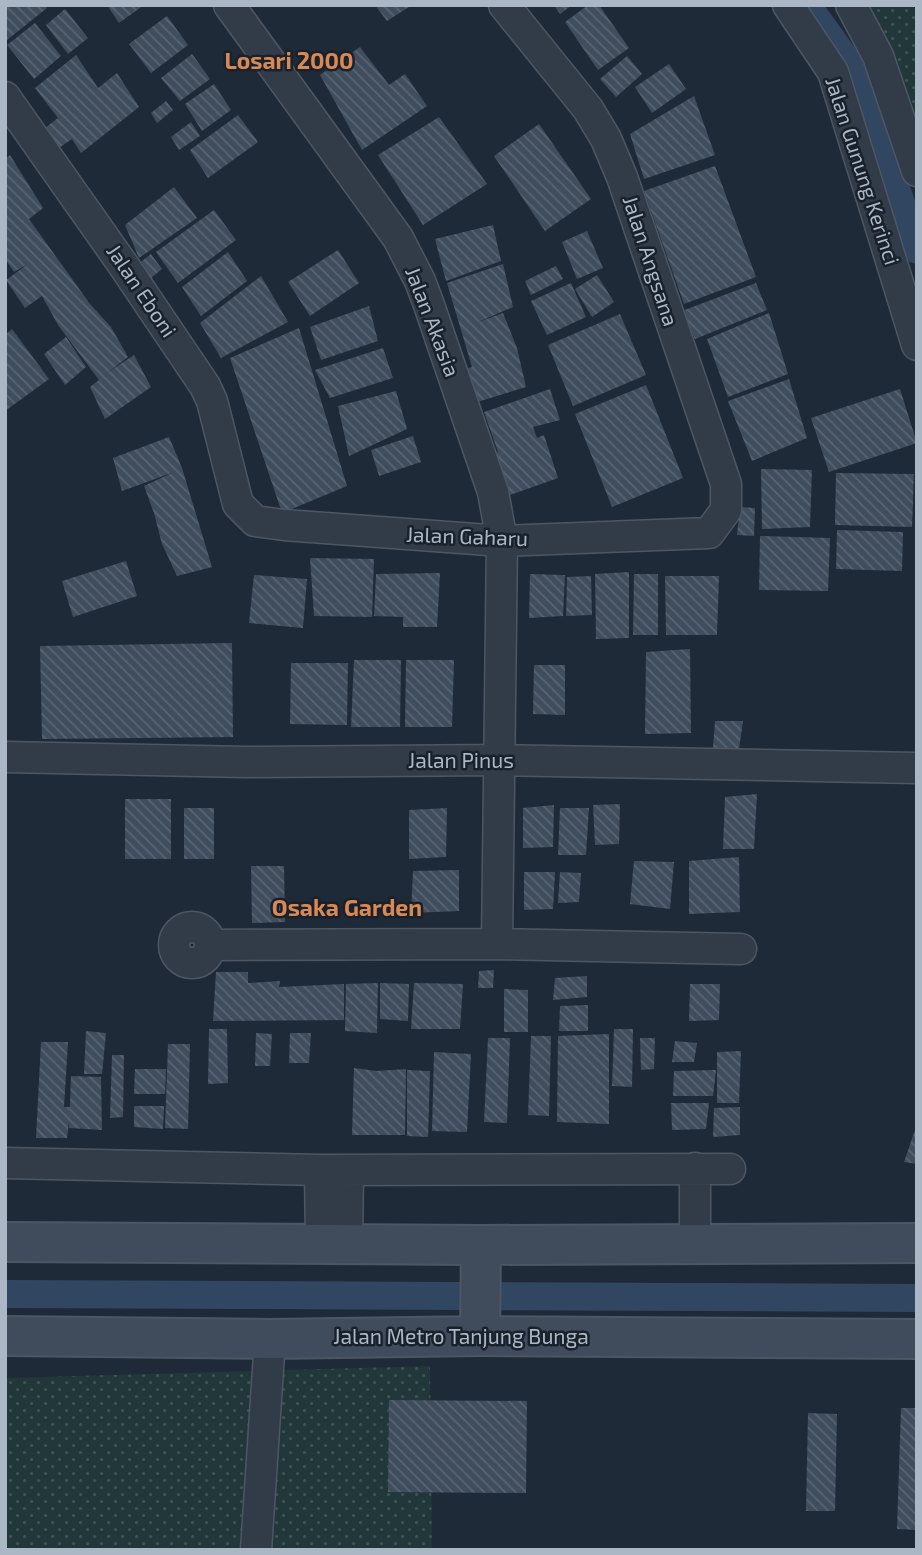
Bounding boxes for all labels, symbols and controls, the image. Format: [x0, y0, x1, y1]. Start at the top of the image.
district label: Losari 2000 [224, 46, 354, 74]
street label: Jalan Gunung Kerinci [821, 73, 906, 268]
street label: Jalan Angsana [619, 192, 684, 329]
street label: Jalan Eboni [102, 239, 182, 341]
street label: Jalan Akasia [401, 263, 466, 380]
street label: Jalan Gaharu [406, 521, 529, 550]
street label: Jalan Pinus [408, 747, 514, 772]
district label: Osaka Garden [272, 893, 422, 921]
street label: Jalan Metro Tanjung Bunga [333, 1323, 589, 1349]

